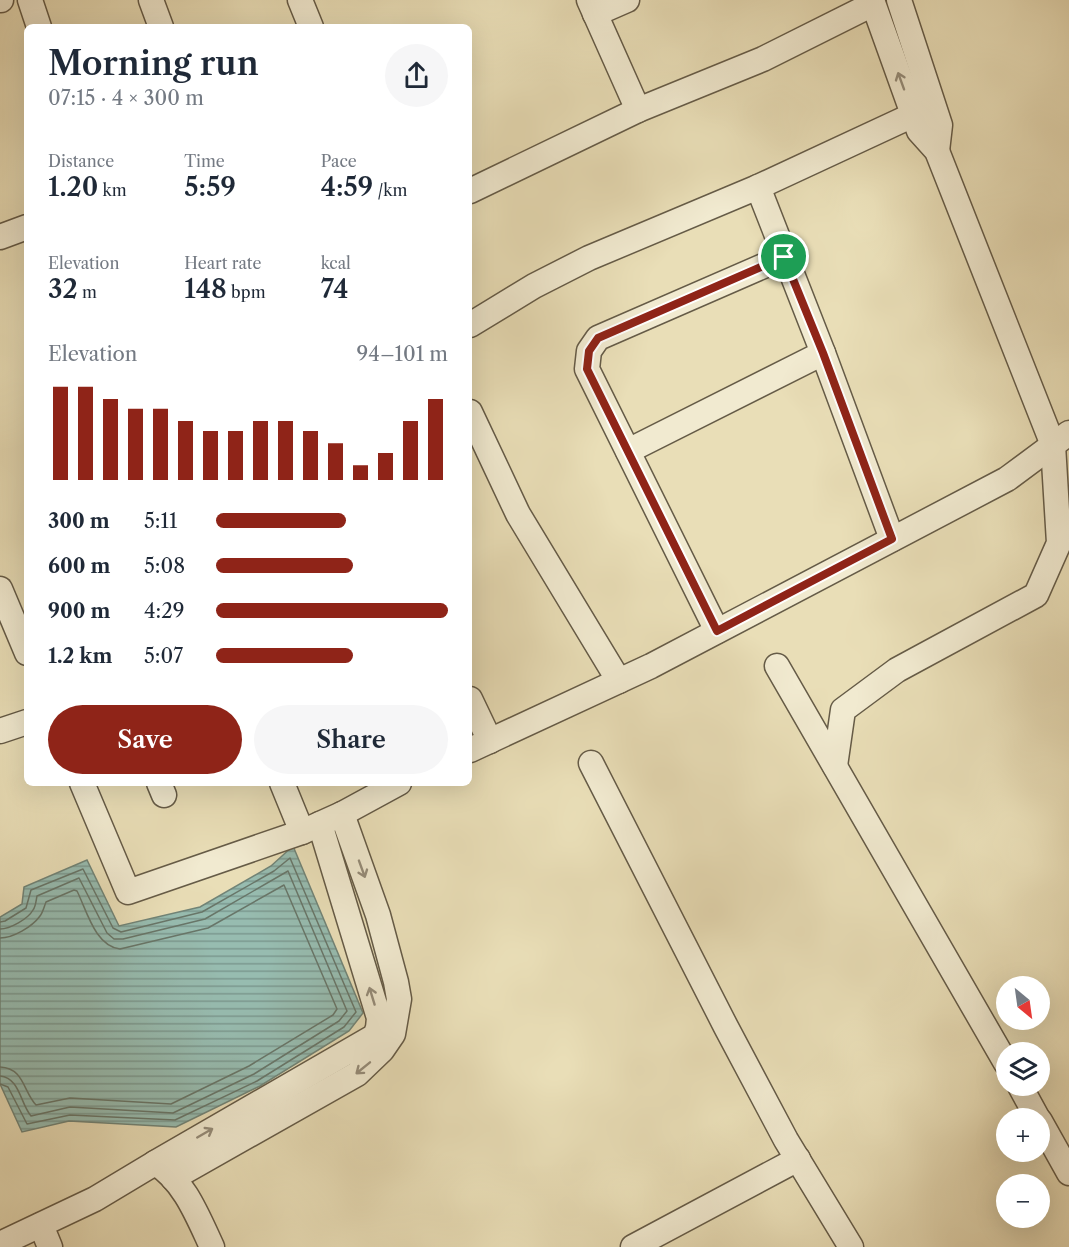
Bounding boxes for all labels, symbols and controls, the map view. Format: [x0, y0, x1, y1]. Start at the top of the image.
text: Morning run [48, 43, 259, 84]
button: share [385, 44, 448, 107]
one-way arrow [895, 72, 906, 91]
text: 07:15 · 4 × 300 m [48, 86, 204, 110]
text: Distance [48, 151, 114, 171]
text: Time [184, 151, 225, 171]
text: Pace [321, 151, 357, 171]
text: 1.20 [48, 171, 98, 203]
text: 5:59 [184, 171, 236, 203]
text: 4:59 [321, 171, 373, 203]
text: km [98, 180, 127, 200]
text: /km [373, 180, 407, 200]
pin [758, 231, 809, 282]
icon: arrive [767, 240, 800, 273]
text: Elevation [48, 253, 119, 273]
text: Heart rate [184, 253, 261, 273]
text: kcal [321, 253, 351, 273]
text: 32 [48, 273, 78, 305]
text: 148 [184, 273, 227, 305]
text: 74 [321, 273, 348, 305]
text: m [78, 282, 97, 302]
text: bpm [227, 282, 266, 302]
text: Elevation [48, 342, 137, 366]
text: 94–101 m [357, 342, 448, 366]
text: 300 m [48, 509, 110, 533]
text: 5:11 [144, 509, 177, 533]
text: 600 m [48, 554, 110, 578]
text: 5:08 [144, 554, 185, 578]
text: 900 m [48, 599, 110, 623]
text: 4:29 [144, 599, 184, 623]
text: 1.2 km [48, 644, 112, 668]
text: 5:07 [144, 644, 183, 668]
button: Save [48, 705, 242, 774]
button: Share [254, 705, 448, 774]
one-way arrow [357, 860, 368, 878]
north arrow [996, 976, 1050, 1030]
map controls [996, 976, 1050, 1228]
one-way arrow [366, 987, 377, 1006]
button: layers [996, 1042, 1050, 1096]
one-way arrow [356, 1062, 372, 1075]
button: + [996, 1108, 1050, 1162]
one-way arrow [196, 1127, 213, 1139]
button: − [996, 1174, 1050, 1228]

